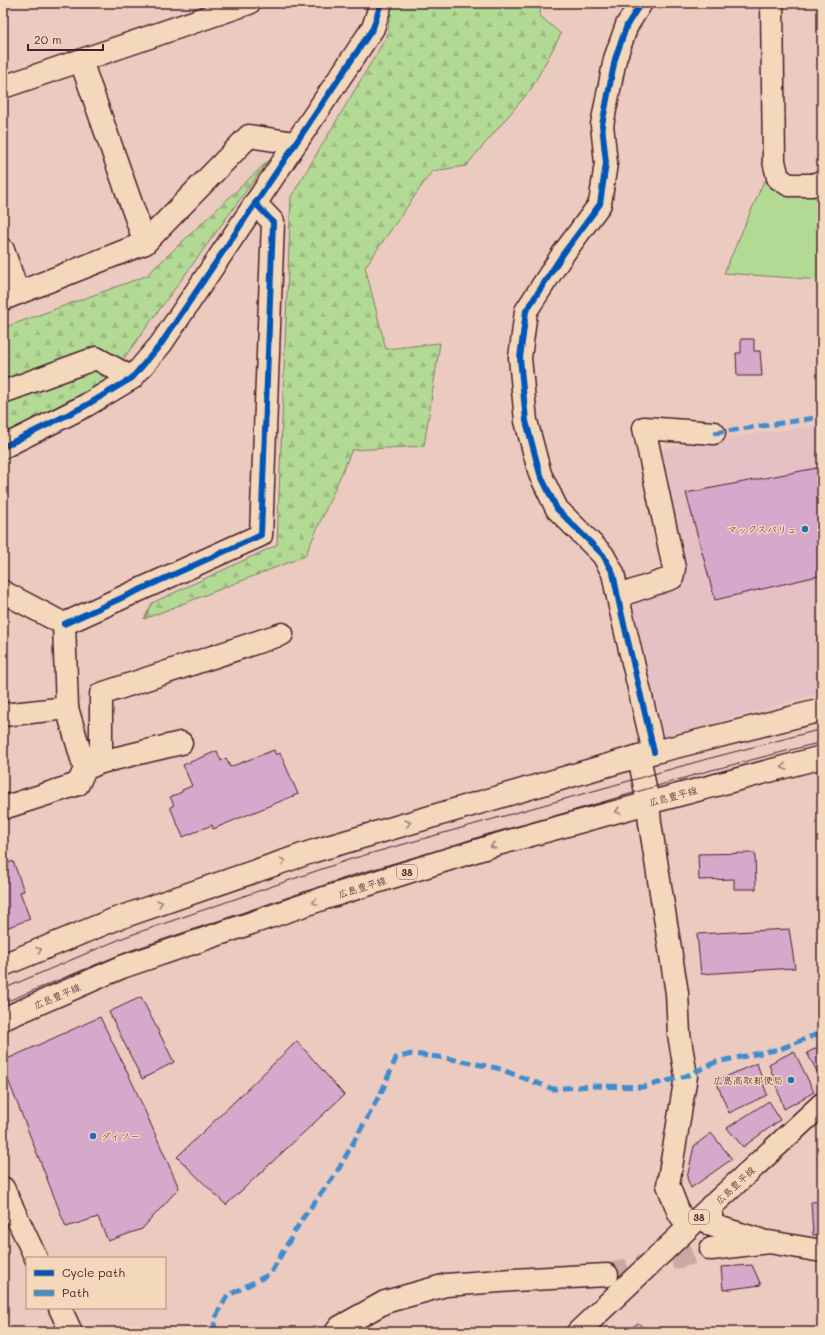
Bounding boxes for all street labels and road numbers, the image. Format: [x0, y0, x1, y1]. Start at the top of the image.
street label: 広島豊平線 [647, 783, 699, 809]
road number: 38 [397, 865, 417, 879]
street label: 広島豊平線 [336, 873, 388, 901]
street label: 広島豊平線 [31, 980, 83, 1012]
street label: 広島豊平線 [712, 1163, 758, 1207]
road number: 38 [689, 1210, 709, 1224]

